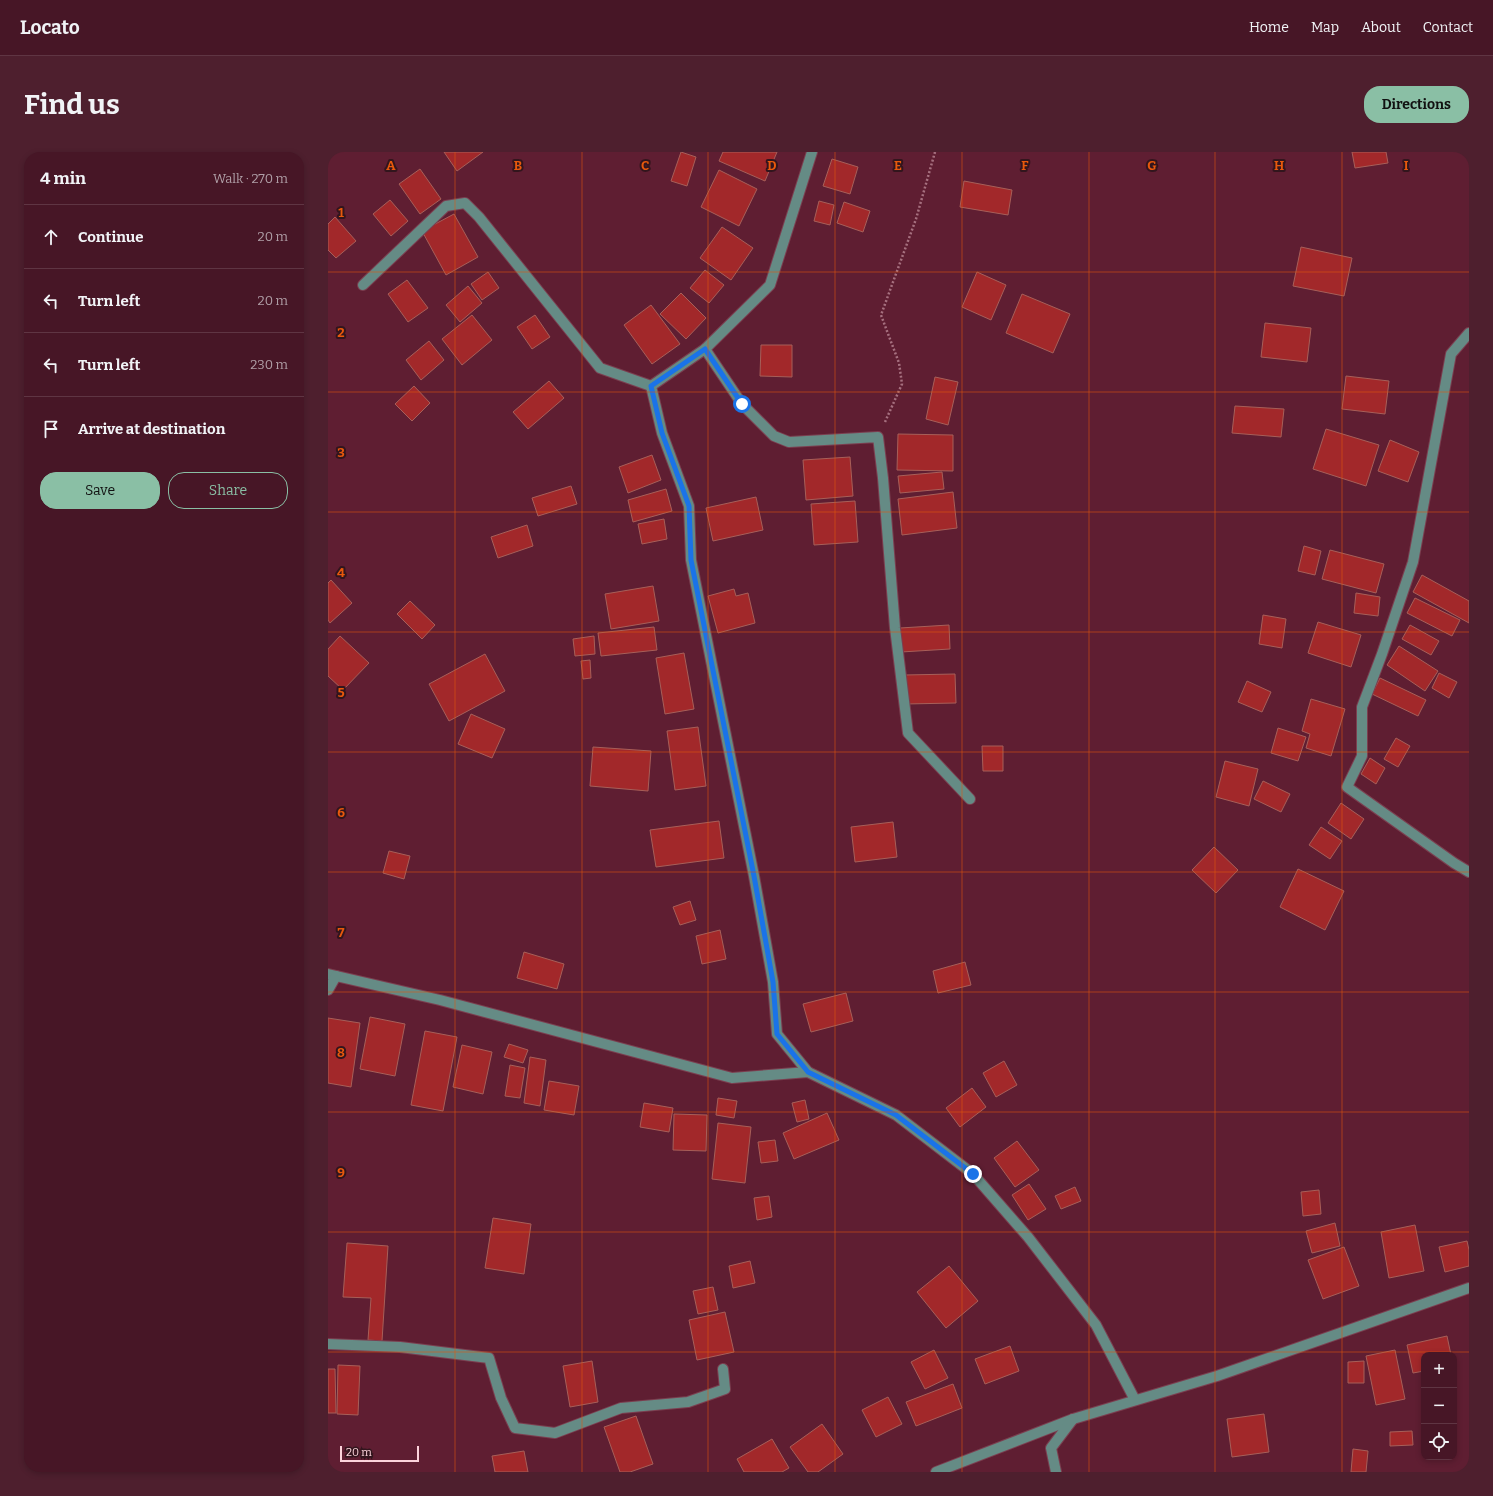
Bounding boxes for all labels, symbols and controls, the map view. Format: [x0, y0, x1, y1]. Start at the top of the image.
text: Locato [20, 16, 80, 39]
text: Home [1249, 19, 1289, 36]
text: Map [1311, 19, 1339, 36]
text: About [1361, 19, 1401, 36]
text: Contact [1423, 19, 1473, 36]
button: Directions [1364, 86, 1469, 123]
text: Find us [24, 88, 120, 121]
text: A [386, 158, 396, 173]
text: B [514, 158, 522, 173]
text: C [641, 158, 649, 173]
text: D [767, 158, 777, 173]
text: E [894, 158, 902, 173]
text: F [1021, 158, 1029, 173]
text: G [1147, 158, 1157, 173]
text: H [1274, 158, 1284, 173]
text: I [1404, 158, 1409, 173]
text: 4 min [40, 168, 86, 189]
text: Walk · 270 m [213, 171, 288, 186]
text: 1 [338, 205, 344, 220]
icon: ahead [40, 226, 62, 248]
text: Continue [78, 228, 144, 246]
text: 20 m [258, 229, 288, 244]
icon: left [40, 290, 62, 312]
text: Turn left [78, 292, 140, 310]
text: 20 m [258, 293, 288, 308]
text: 2 [337, 325, 345, 340]
icon: left [40, 354, 62, 376]
text: Turn left [78, 356, 140, 374]
text: 230 m [250, 357, 288, 372]
route start [733, 395, 751, 413]
icon: arrive [40, 418, 62, 440]
text: Arrive at destination [78, 420, 225, 438]
text: 3 [337, 445, 345, 460]
button: Save [40, 472, 160, 509]
button: Share [168, 472, 288, 509]
text: 4 [337, 565, 345, 580]
text: 5 [337, 685, 345, 700]
text: 6 [337, 805, 345, 820]
text: 7 [338, 925, 345, 940]
text: 8 [337, 1045, 345, 1060]
text: 9 [337, 1165, 345, 1180]
route end [964, 1165, 982, 1183]
map controls [1421, 1352, 1457, 1460]
button: + [1421, 1352, 1457, 1388]
button: − [1421, 1388, 1457, 1424]
button: locate [1421, 1424, 1457, 1460]
scale bar [340, 1444, 419, 1463]
text: 20 m [346, 1446, 372, 1459]

